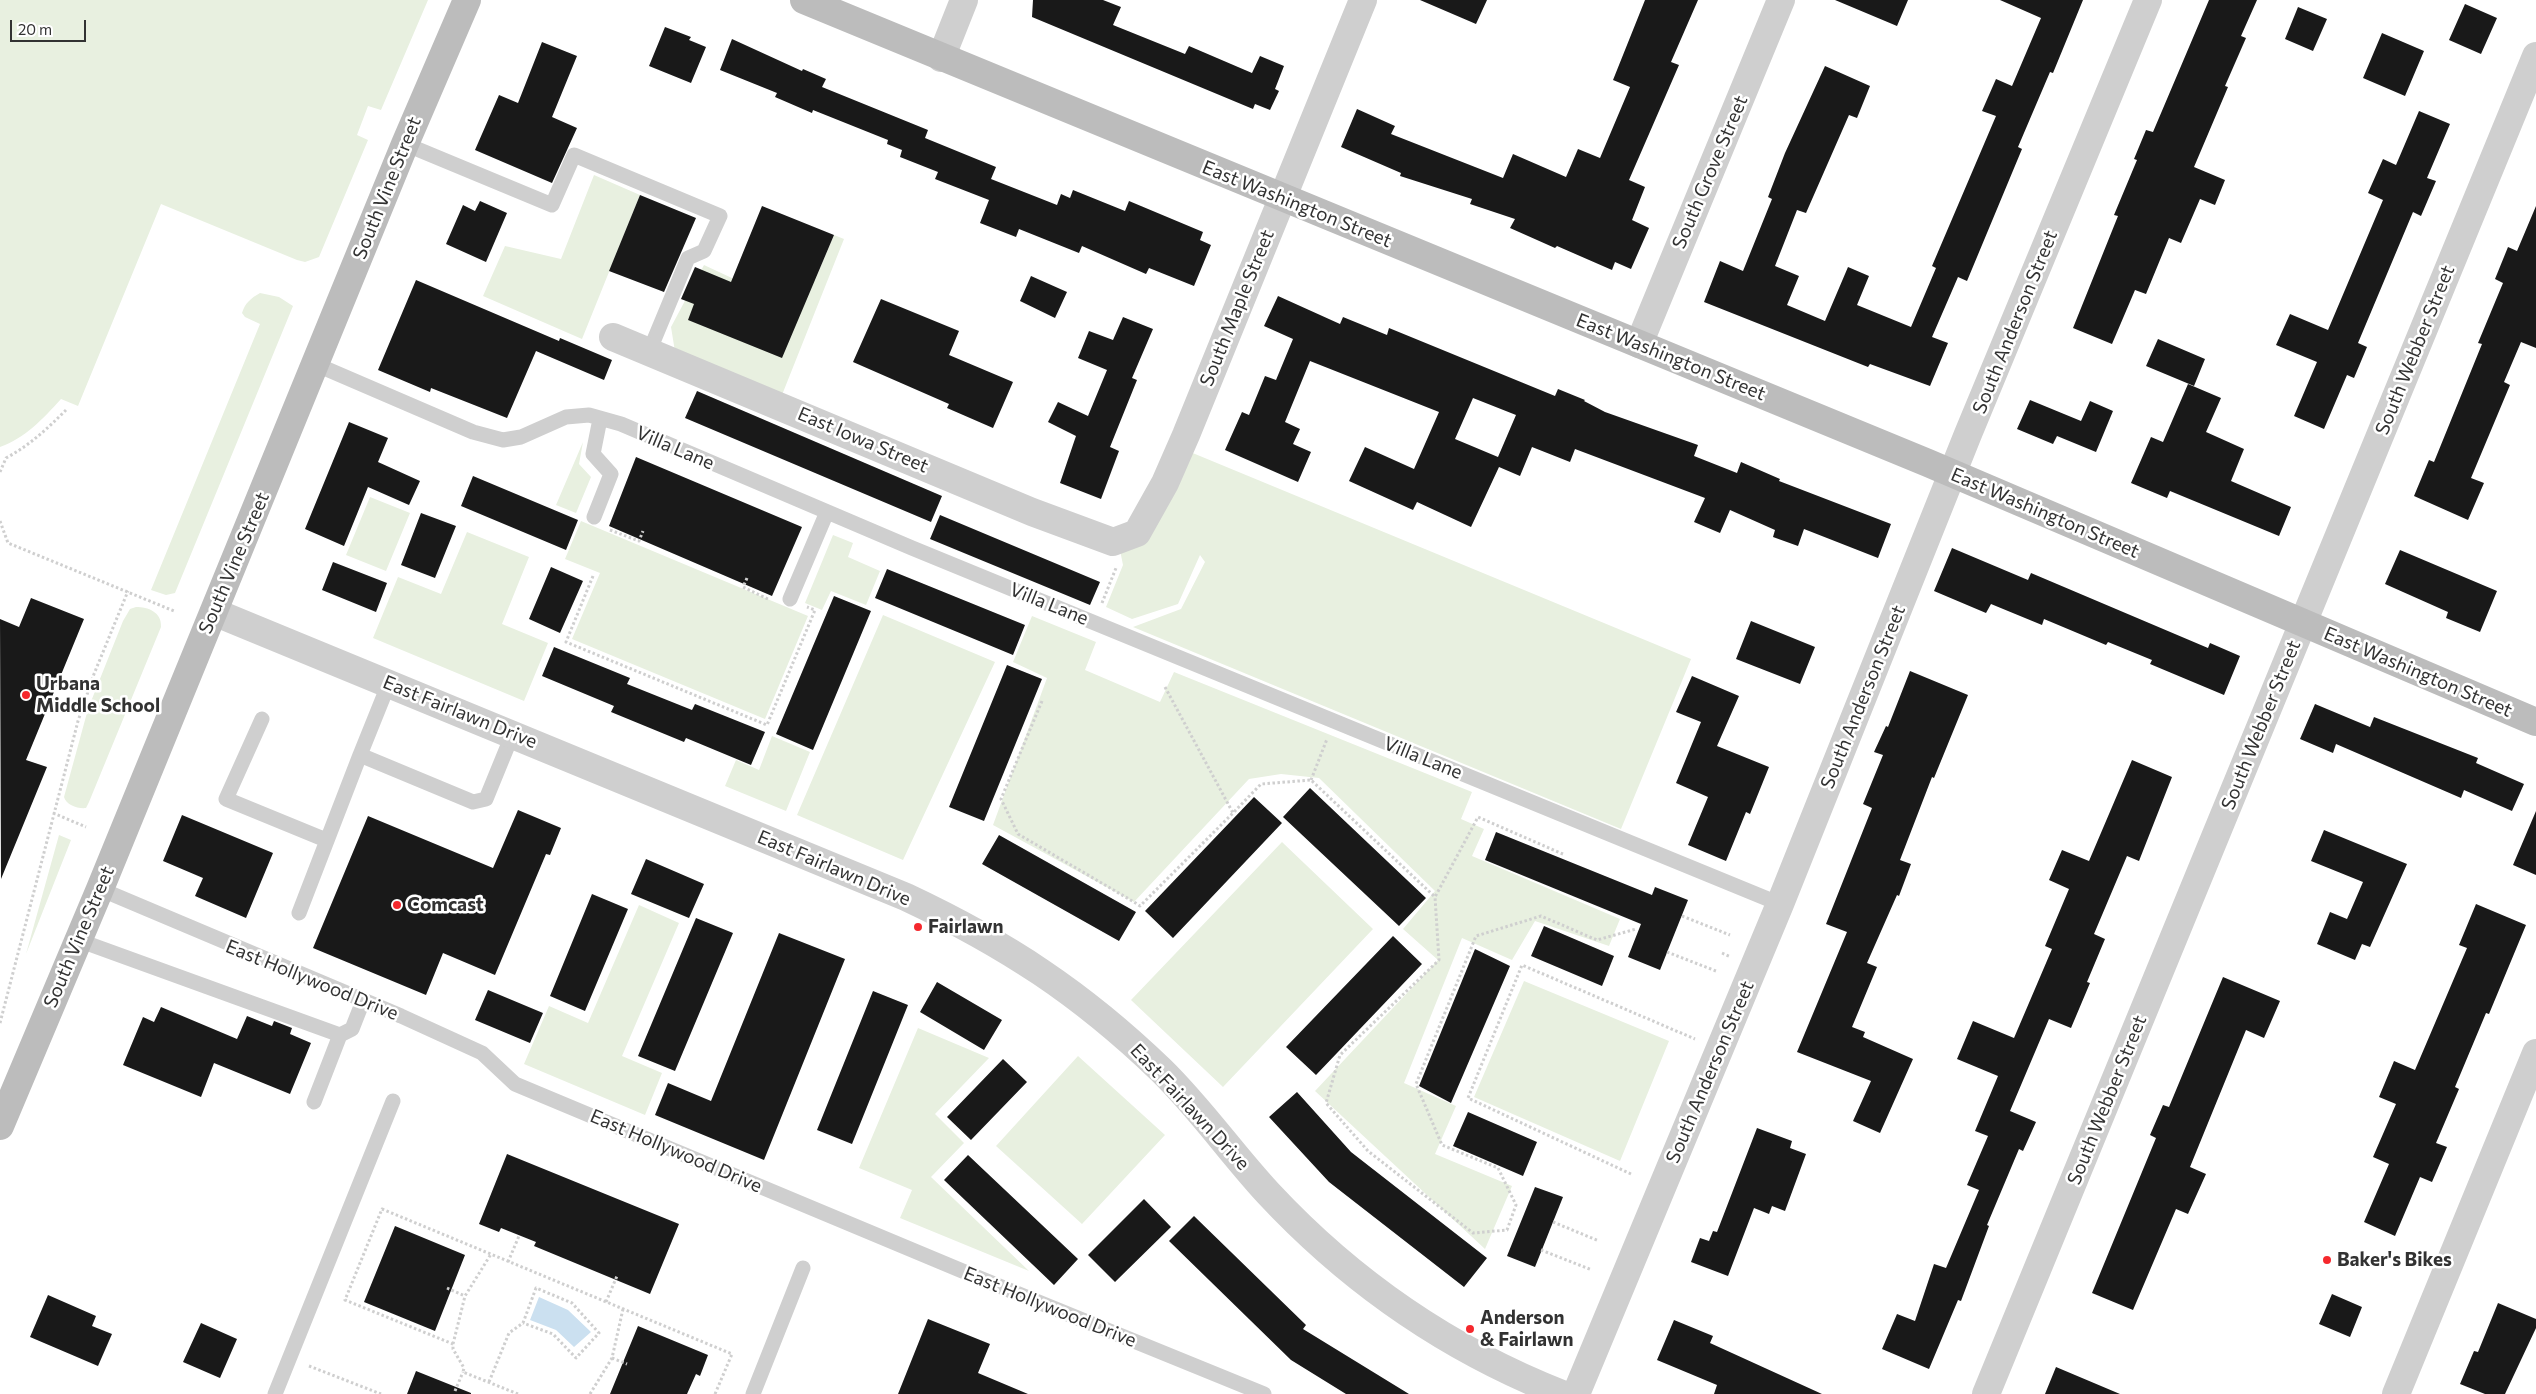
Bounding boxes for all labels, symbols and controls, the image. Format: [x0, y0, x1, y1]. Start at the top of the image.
scale bar [12, 10, 89, 42]
text: 20 m [18, 20, 52, 38]
street label: South Grove Street [1667, 92, 1753, 252]
street label: South Vine Street [348, 113, 426, 263]
street label: East Washington Street [1199, 156, 1395, 252]
street label: South Maple Street [1195, 226, 1279, 390]
street label: South Anderson Street [1968, 227, 2062, 417]
street label: South Webber Street [2371, 262, 2459, 438]
street label: East Washington Street [1573, 309, 1769, 405]
street label: East Iowa Street [794, 402, 932, 478]
street label: Villa Lane [632, 421, 718, 475]
street label: East Washington Street [1947, 463, 2143, 563]
street label: South Vine Street [194, 489, 274, 637]
street label: Villa Lane [1006, 578, 1092, 630]
street label: South Anderson Street [1816, 602, 1910, 792]
street label: East Washington Street [2320, 622, 2516, 722]
street label: South Webber Street [2217, 637, 2305, 813]
street label: East Fairlawn Drive [380, 671, 540, 753]
place label: Urbana Middle School [36, 673, 160, 717]
marker: Urbana Middle School [20, 689, 32, 701]
street label: Villa Lane [1380, 732, 1466, 784]
street label: East Fairlawn Drive [754, 825, 914, 911]
street label: South Vine Street [39, 863, 119, 1011]
place label: Comcast [407, 894, 484, 916]
marker: Comcast [391, 899, 403, 911]
place label: Fairlawn [928, 916, 1003, 938]
marker: Fairlawn [912, 921, 924, 933]
street label: East Hollywood Drive [222, 935, 402, 1025]
street label: South Anderson Street [1661, 977, 1759, 1167]
street label: South Webber Street [2063, 1012, 2151, 1188]
street label: East Fairlawn Drive [1126, 1039, 1254, 1175]
street label: East Hollywood Drive [587, 1104, 765, 1198]
place label: Baker's Bikes [2337, 1249, 2452, 1271]
marker: Baker's Bikes [2321, 1254, 2333, 1266]
street label: East Hollywood Drive [960, 1262, 1140, 1352]
place label: Anderson & Fairlawn [1480, 1307, 1574, 1351]
marker: Anderson & Fairlawn [1464, 1323, 1476, 1335]

